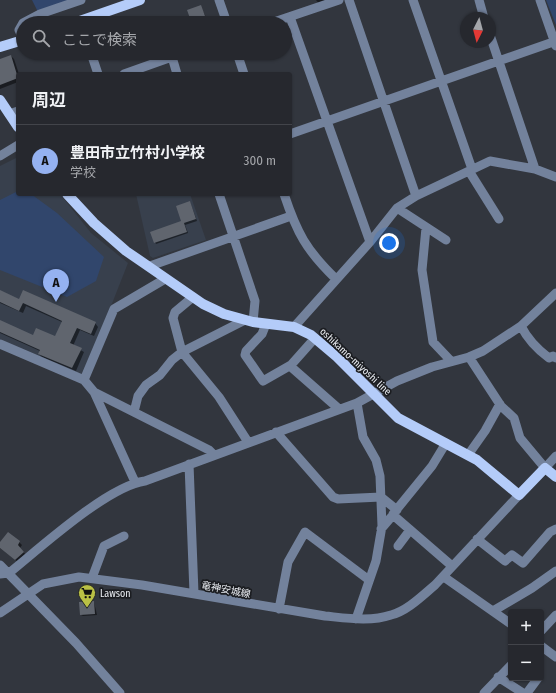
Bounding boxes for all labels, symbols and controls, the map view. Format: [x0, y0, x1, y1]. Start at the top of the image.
north arrow [460, 12, 496, 48]
search box [16, 16, 292, 60]
icon: search [30, 27, 52, 49]
text: ここで検索 [62, 31, 137, 49]
text: 周辺 [32, 90, 66, 111]
text: 豊田市立竹村小学校 [70, 144, 205, 162]
text: A [41, 153, 49, 168]
text: 300 m [244, 153, 276, 168]
text: 学校 [70, 165, 96, 180]
your location [379, 233, 399, 253]
pin: A [43, 269, 69, 302]
street label: oshikamo-miyoshi line [317, 326, 393, 398]
street label: 竜神安城線 [200, 579, 251, 601]
supermarket icon: Lawson [77, 583, 97, 608]
place label: Lawson [100, 588, 131, 600]
map controls [508, 609, 544, 681]
button: + [508, 609, 544, 645]
button: − [508, 645, 544, 681]

